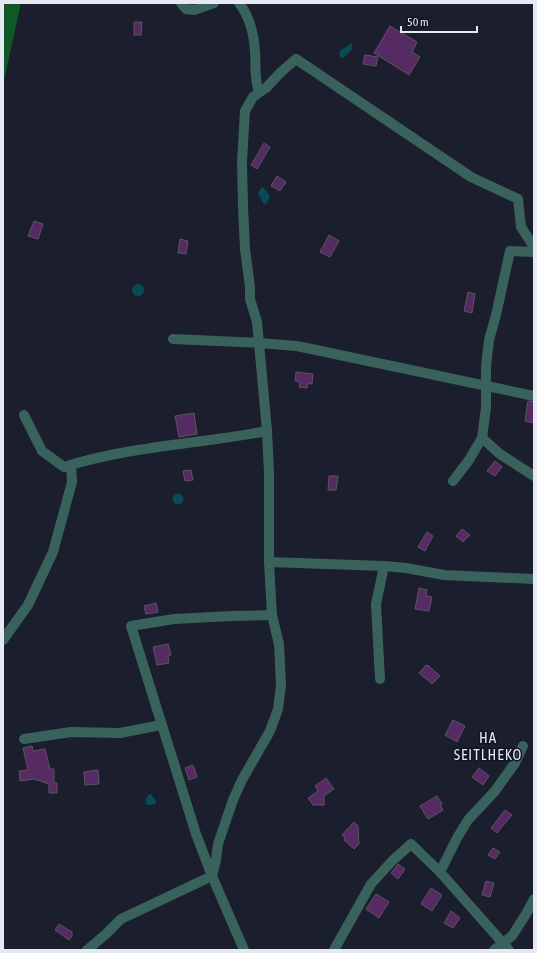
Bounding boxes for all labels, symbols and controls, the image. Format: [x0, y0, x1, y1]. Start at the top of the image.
scale bar [401, 8, 477, 34]
text: 50 m [407, 15, 429, 29]
district label: HA SEITLHEKO [454, 729, 522, 763]

